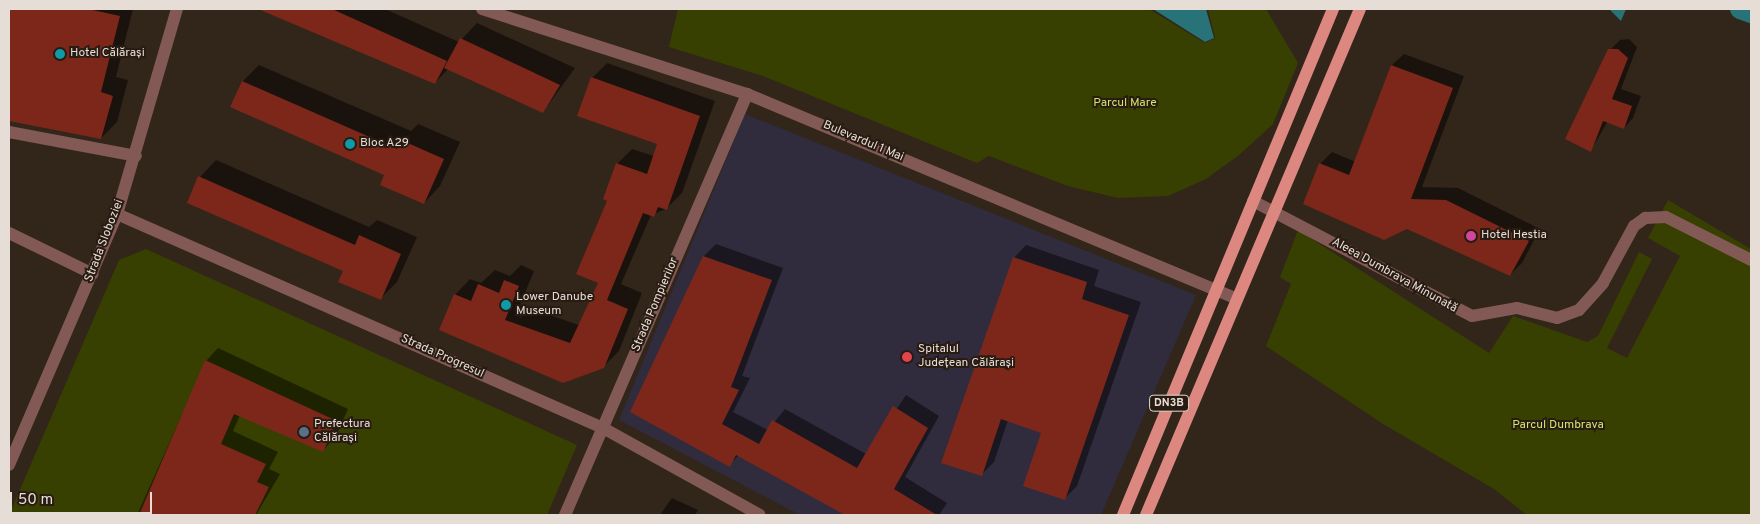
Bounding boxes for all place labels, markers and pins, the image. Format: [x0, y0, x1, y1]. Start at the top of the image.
place label: Hotel Călărași [70, 47, 145, 61]
marker: Hotel Călărași [54, 48, 66, 60]
place label: Bloc A29 [360, 137, 409, 151]
marker: Bloc A29 [344, 138, 356, 150]
place label: Hotel Hestia [1481, 229, 1547, 243]
marker: Hotel Hestia [1465, 230, 1477, 242]
place label: Lower Danube Museum [516, 291, 593, 319]
marker: Lower Danube Museum [500, 299, 512, 311]
place label: Spitalul Județean Călărași [918, 343, 1014, 371]
marker: Spitalul Județean Călărași [900, 350, 914, 364]
place label: Prefectura Călărași [314, 418, 370, 446]
marker: Prefectura Călărași [298, 426, 310, 438]

